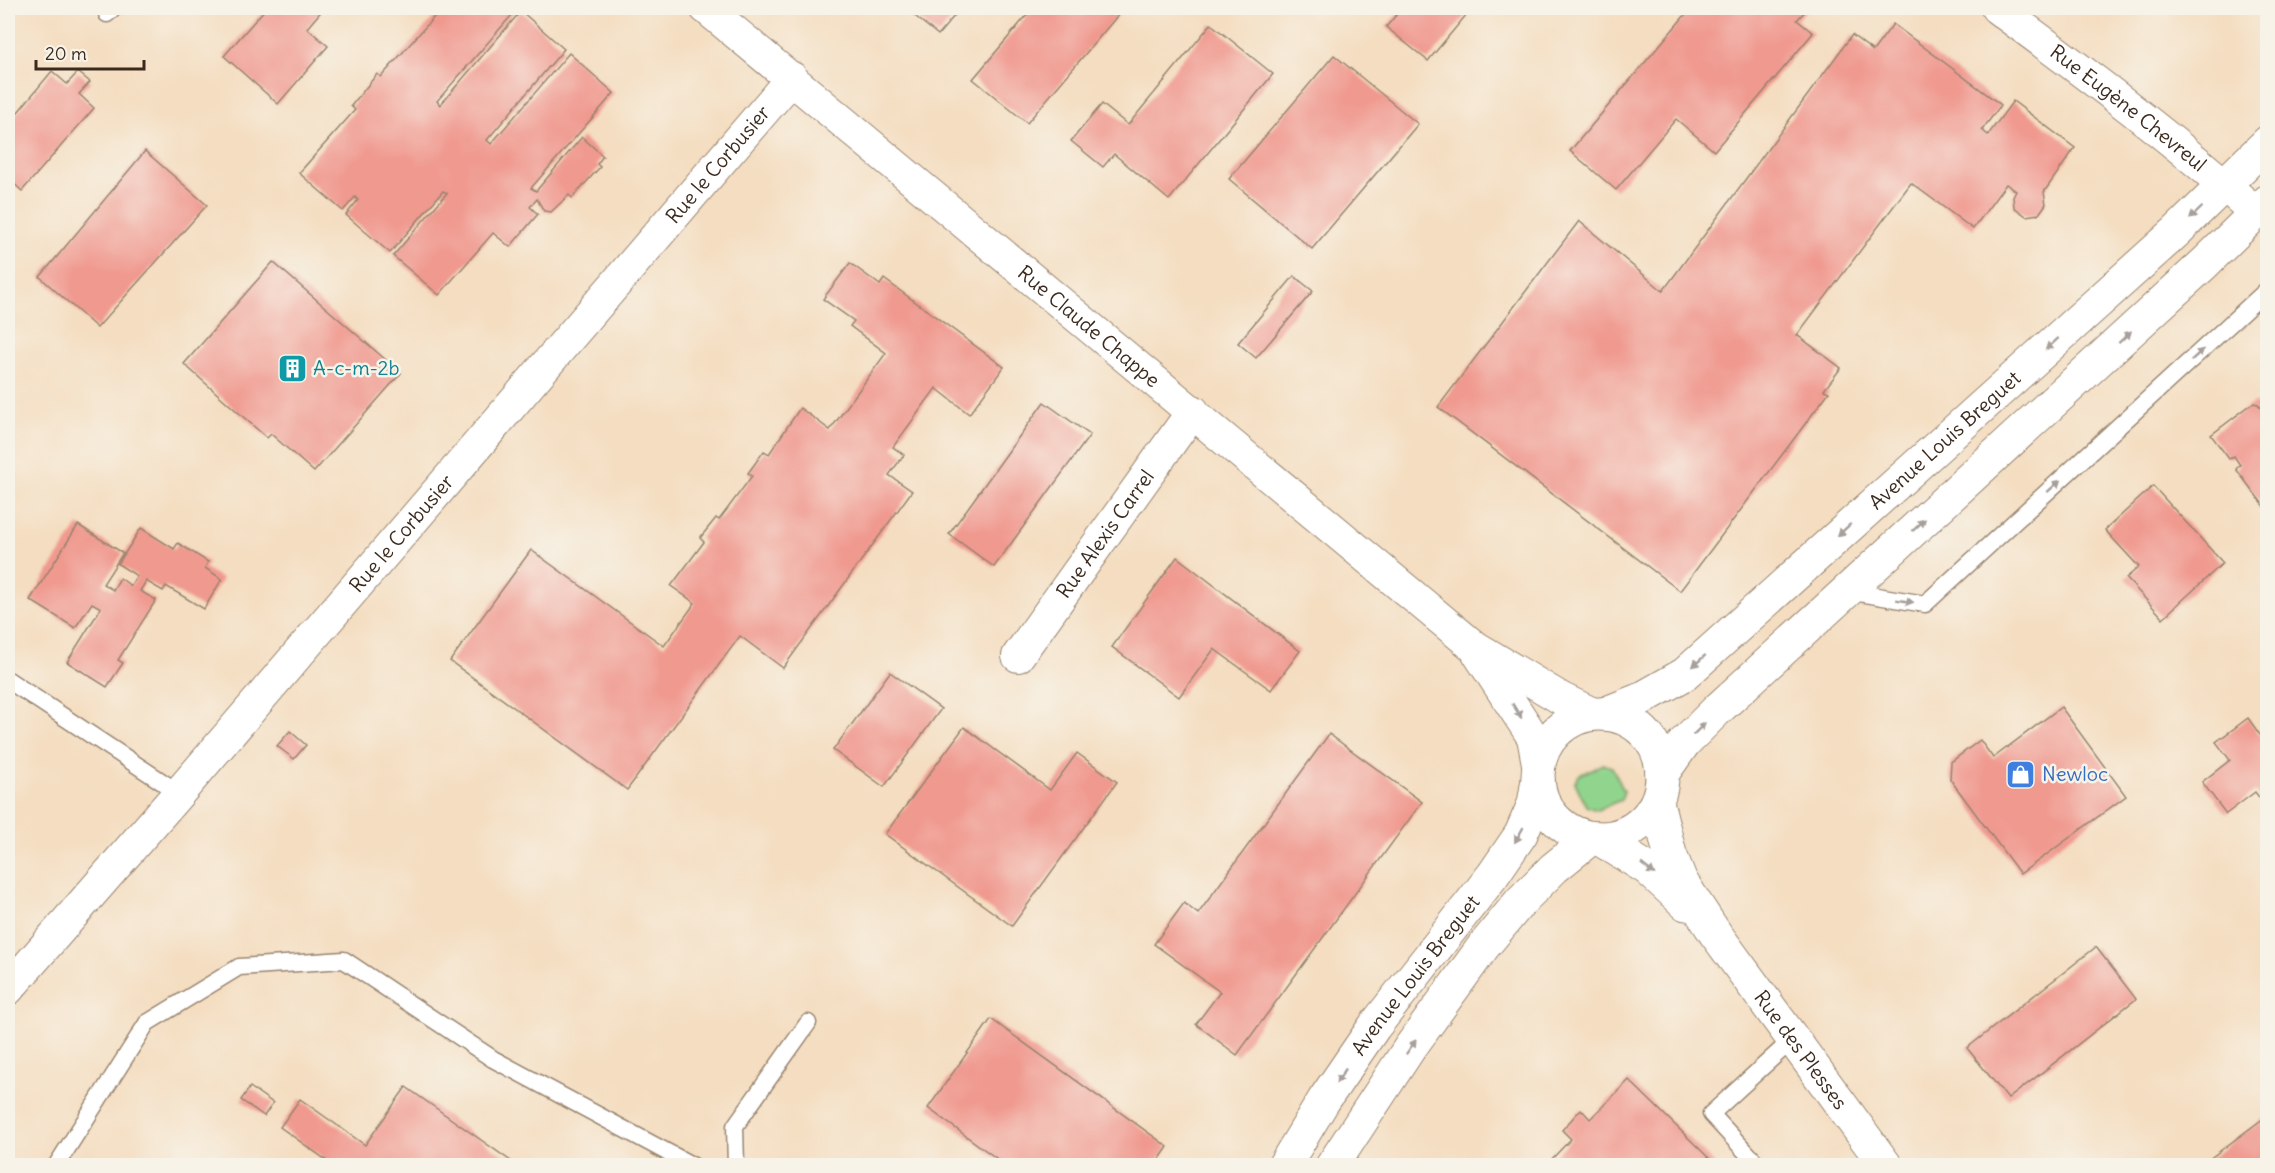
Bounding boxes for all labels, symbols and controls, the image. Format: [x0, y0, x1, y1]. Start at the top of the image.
scale bar [36, 33, 144, 71]
street label: Rue Eugène Chevreul [2045, 39, 2212, 177]
text: 20 m [45, 42, 87, 65]
street label: Rue le Corbusier [660, 100, 775, 228]
one-way arrow [2189, 205, 2203, 219]
street label: Rue Claude Chappe [1013, 260, 1165, 392]
one-way arrow [2117, 331, 2132, 344]
one-way arrow [2045, 337, 2060, 350]
one-way arrow [2190, 348, 2205, 362]
building icon: A-c-m-2b [276, 352, 308, 384]
place label: A-c-m-2b [313, 355, 400, 380]
street label: Avenue Louis Breguet [1863, 365, 2026, 515]
street label: Rue Alexis Carrel [1051, 465, 1159, 603]
street label: Rue le Corbusier [344, 469, 459, 597]
one-way arrow [2046, 479, 2061, 493]
one-way arrow [1911, 519, 1926, 532]
one-way arrow [1837, 523, 1852, 536]
one-way arrow [1895, 597, 1914, 606]
one-way arrow [1692, 654, 1707, 667]
one-way arrow [1511, 702, 1522, 719]
one-way arrow [1691, 722, 1705, 736]
shop icon: Newloc [2005, 758, 2037, 790]
place label: Newloc [2042, 761, 2108, 786]
one-way arrow [1514, 827, 1524, 844]
one-way arrow [1640, 863, 1655, 875]
street label: Avenue Louis Breguet [1346, 890, 1485, 1060]
street label: Rue des Plesses [1749, 985, 1853, 1114]
one-way arrow [1405, 1039, 1417, 1055]
one-way arrow [1335, 1067, 1346, 1084]

